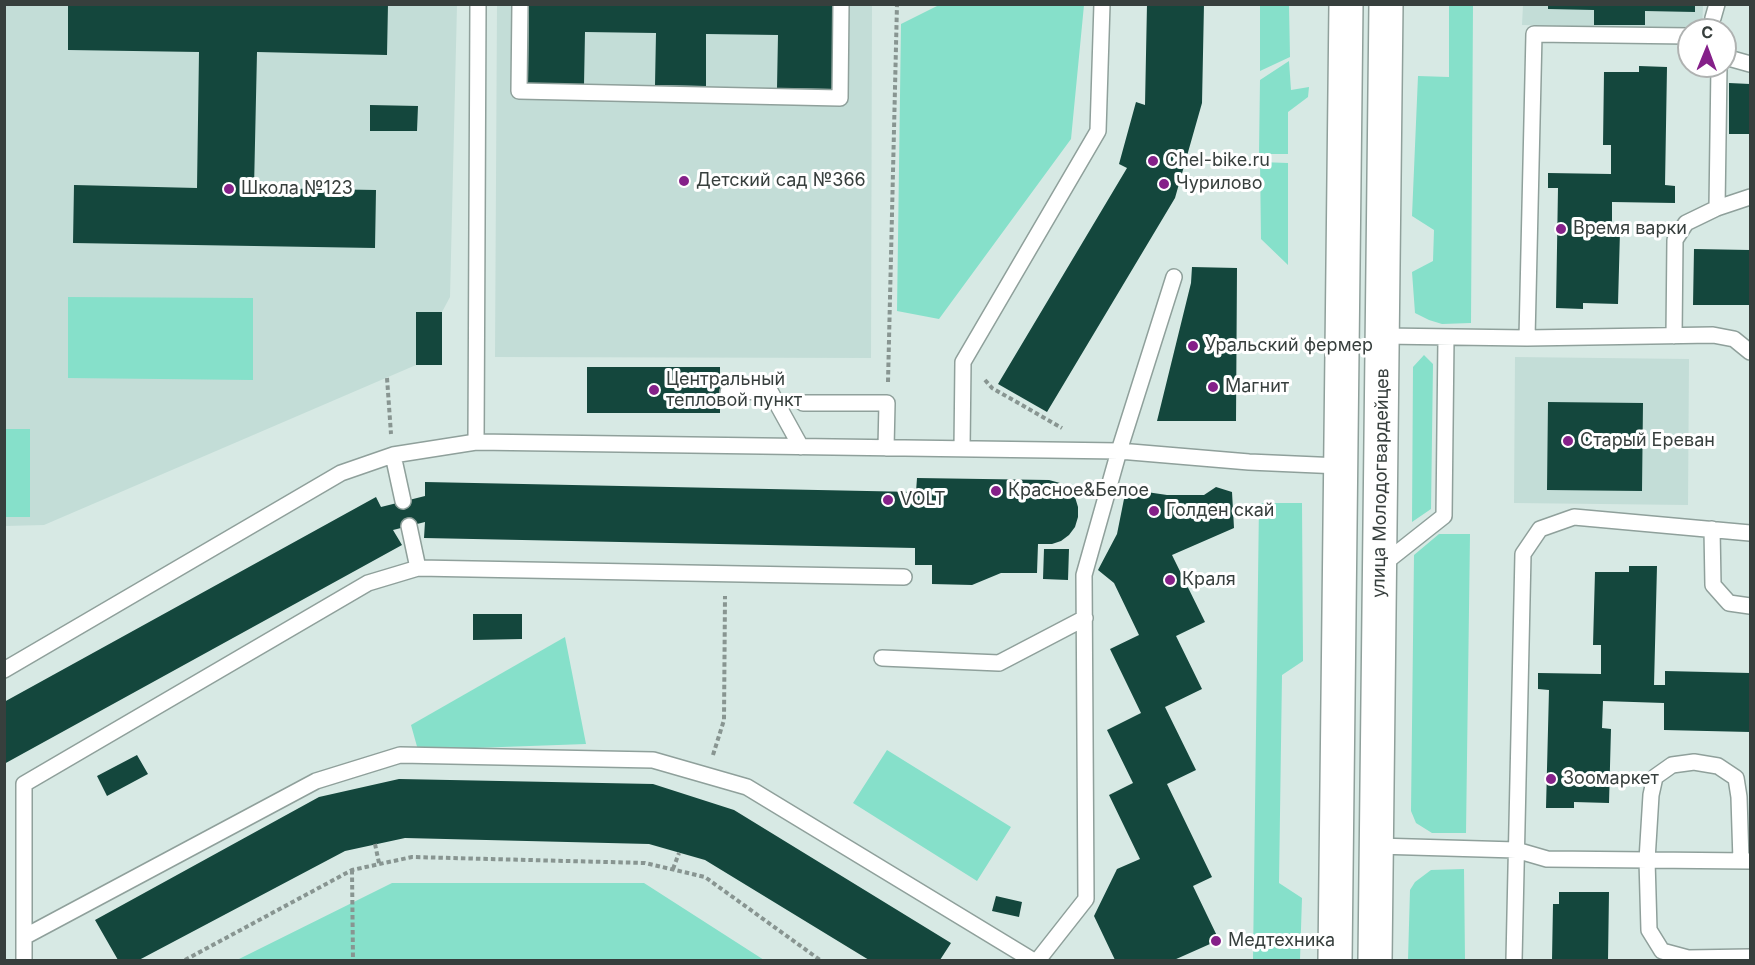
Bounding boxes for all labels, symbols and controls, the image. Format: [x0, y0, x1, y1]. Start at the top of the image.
north arrow [1677, 18, 1737, 78]
text: С [1701, 22, 1713, 42]
place label: Chel-bike.ru [1165, 150, 1270, 172]
marker: Chel-bike.ru [1146, 154, 1160, 168]
place label: Детский сад №366 [696, 170, 866, 192]
place label: Чурилово [1176, 173, 1263, 195]
marker: Детский сад №366 [677, 174, 691, 188]
marker: Чурилово [1157, 177, 1171, 191]
place label: Школа №123 [241, 178, 353, 200]
marker: Школа №123 [222, 182, 236, 196]
place label: Время варки [1573, 218, 1687, 240]
marker: Время варки [1554, 222, 1568, 236]
place label: Уральский фермер [1205, 335, 1373, 357]
marker: Уральский фермер [1186, 339, 1200, 353]
street label: улица Молодогвардейцев [1368, 368, 1394, 598]
place label: Центральный тепловой пункт [666, 369, 802, 412]
place label: Магнит [1225, 376, 1289, 398]
marker: Магнит [1206, 380, 1220, 394]
marker: Центральный тепловой пункт [647, 383, 661, 397]
place label: Старый Ереван [1580, 430, 1715, 452]
marker: Старый Ереван [1561, 434, 1575, 448]
place label: Красное&Белое [1008, 480, 1149, 502]
marker: Красное&Белое [989, 484, 1003, 498]
place label: VOLT [900, 489, 946, 511]
marker: VOLT [881, 493, 895, 507]
place label: Голден скай [1166, 500, 1274, 522]
marker: Голден скай [1147, 504, 1161, 518]
place label: Краля [1182, 569, 1236, 591]
marker: Краля [1163, 573, 1177, 587]
place label: Зоомаркет [1563, 768, 1659, 790]
marker: Зоомаркет [1544, 772, 1558, 786]
place label: Медтехника [1228, 930, 1335, 952]
marker: Медтехника [1209, 934, 1223, 948]

